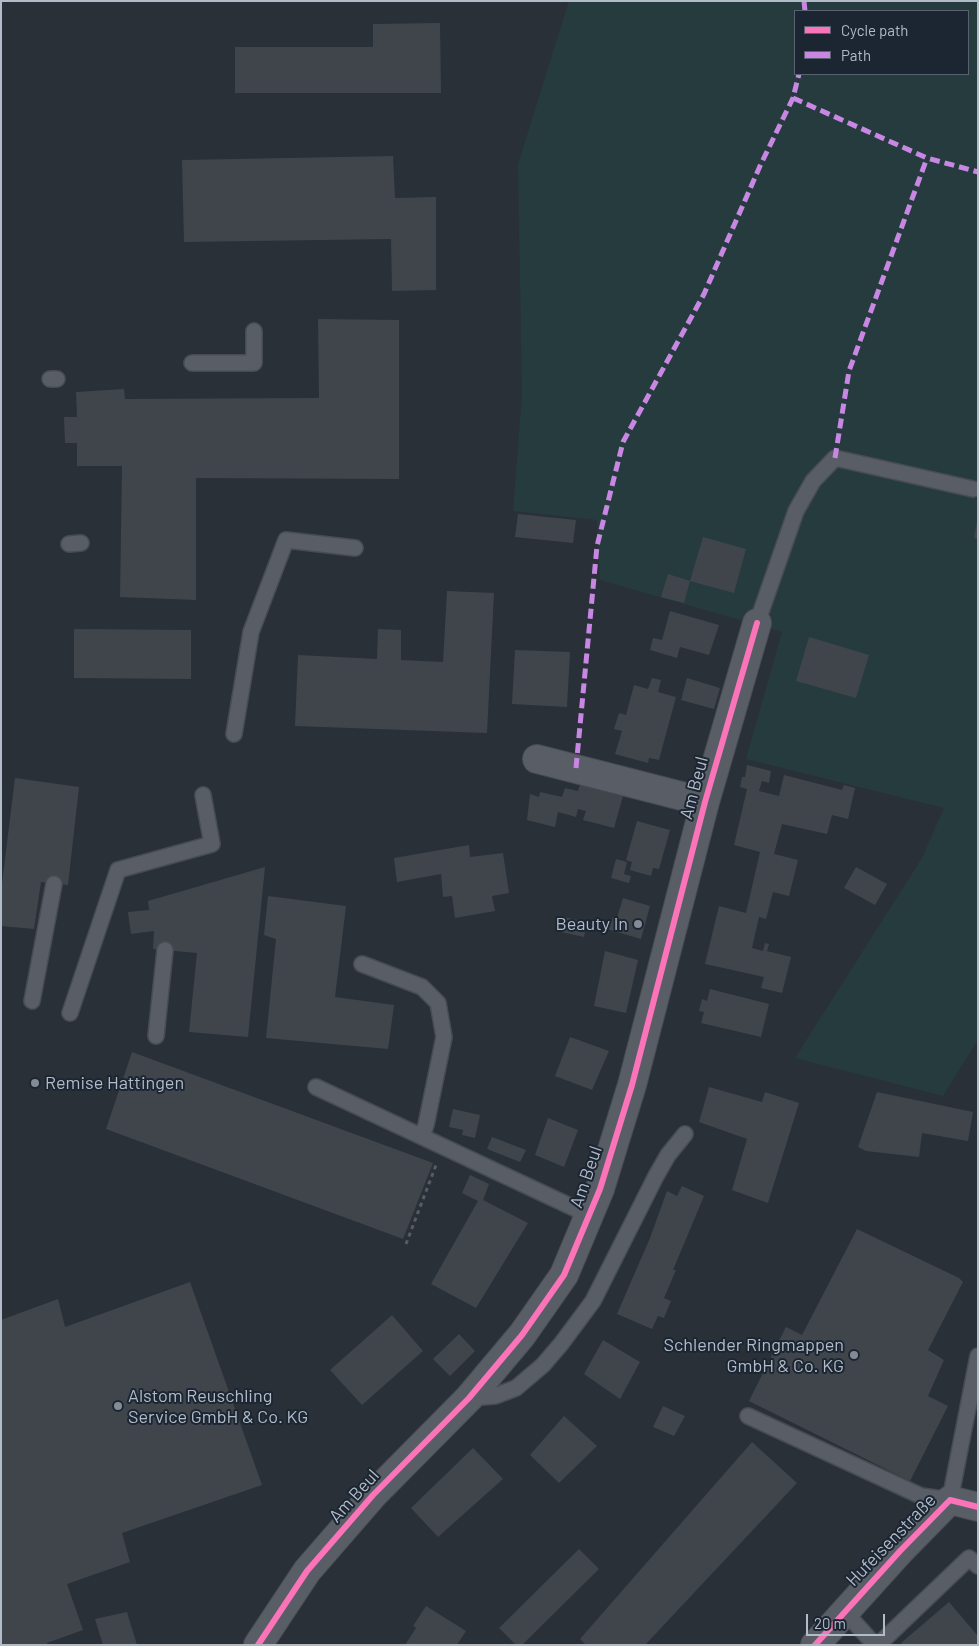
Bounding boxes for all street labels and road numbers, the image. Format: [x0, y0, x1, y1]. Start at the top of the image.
street label: Am Beul [675, 754, 713, 822]
street label: Am Beul [565, 1143, 607, 1211]
street label: Am Beul [325, 1465, 383, 1527]
street label: Hufeisenstraße [842, 1489, 940, 1591]

